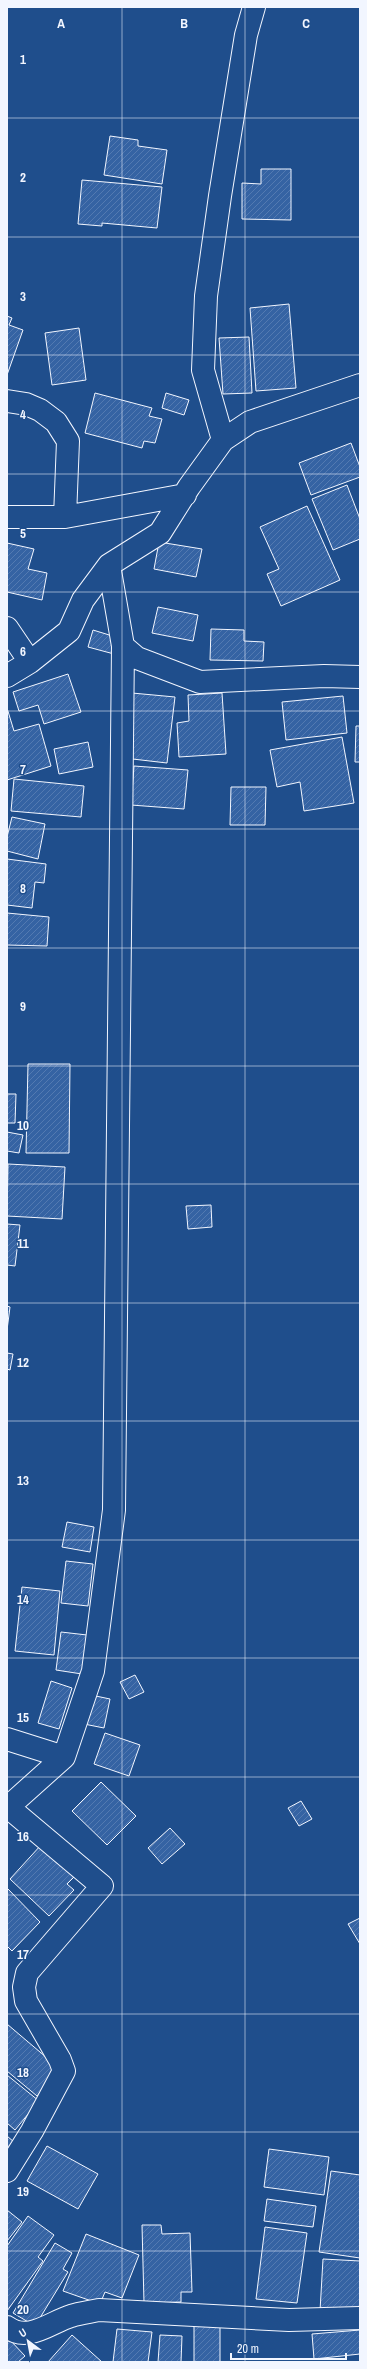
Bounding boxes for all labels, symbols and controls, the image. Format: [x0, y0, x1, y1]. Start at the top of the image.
text: A [57, 15, 65, 32]
text: B [180, 15, 188, 32]
text: C [302, 15, 310, 32]
text: 1 [20, 51, 26, 68]
text: 2 [20, 169, 26, 186]
text: 3 [20, 288, 26, 305]
text: 4 [20, 406, 26, 423]
text: 5 [20, 525, 26, 542]
text: 6 [20, 643, 26, 660]
text: 7 [20, 761, 26, 778]
text: 8 [20, 880, 26, 897]
text: 9 [20, 998, 26, 1015]
text: 10 [17, 1117, 29, 1134]
text: 11 [17, 1235, 29, 1252]
text: 12 [17, 1354, 29, 1371]
text: 13 [17, 1472, 29, 1489]
text: 14 [17, 1591, 29, 1608]
text: 15 [17, 1709, 29, 1726]
text: 16 [17, 1828, 29, 1845]
text: 17 [17, 1946, 29, 1963]
text: 18 [17, 2064, 29, 2081]
text: 19 [17, 2183, 29, 2200]
text: 20 [17, 2301, 29, 2318]
north arrow [8, 2321, 48, 2361]
text: U [16, 2325, 29, 2340]
scale bar [231, 2335, 346, 2361]
text: 20 m [237, 2341, 259, 2357]

